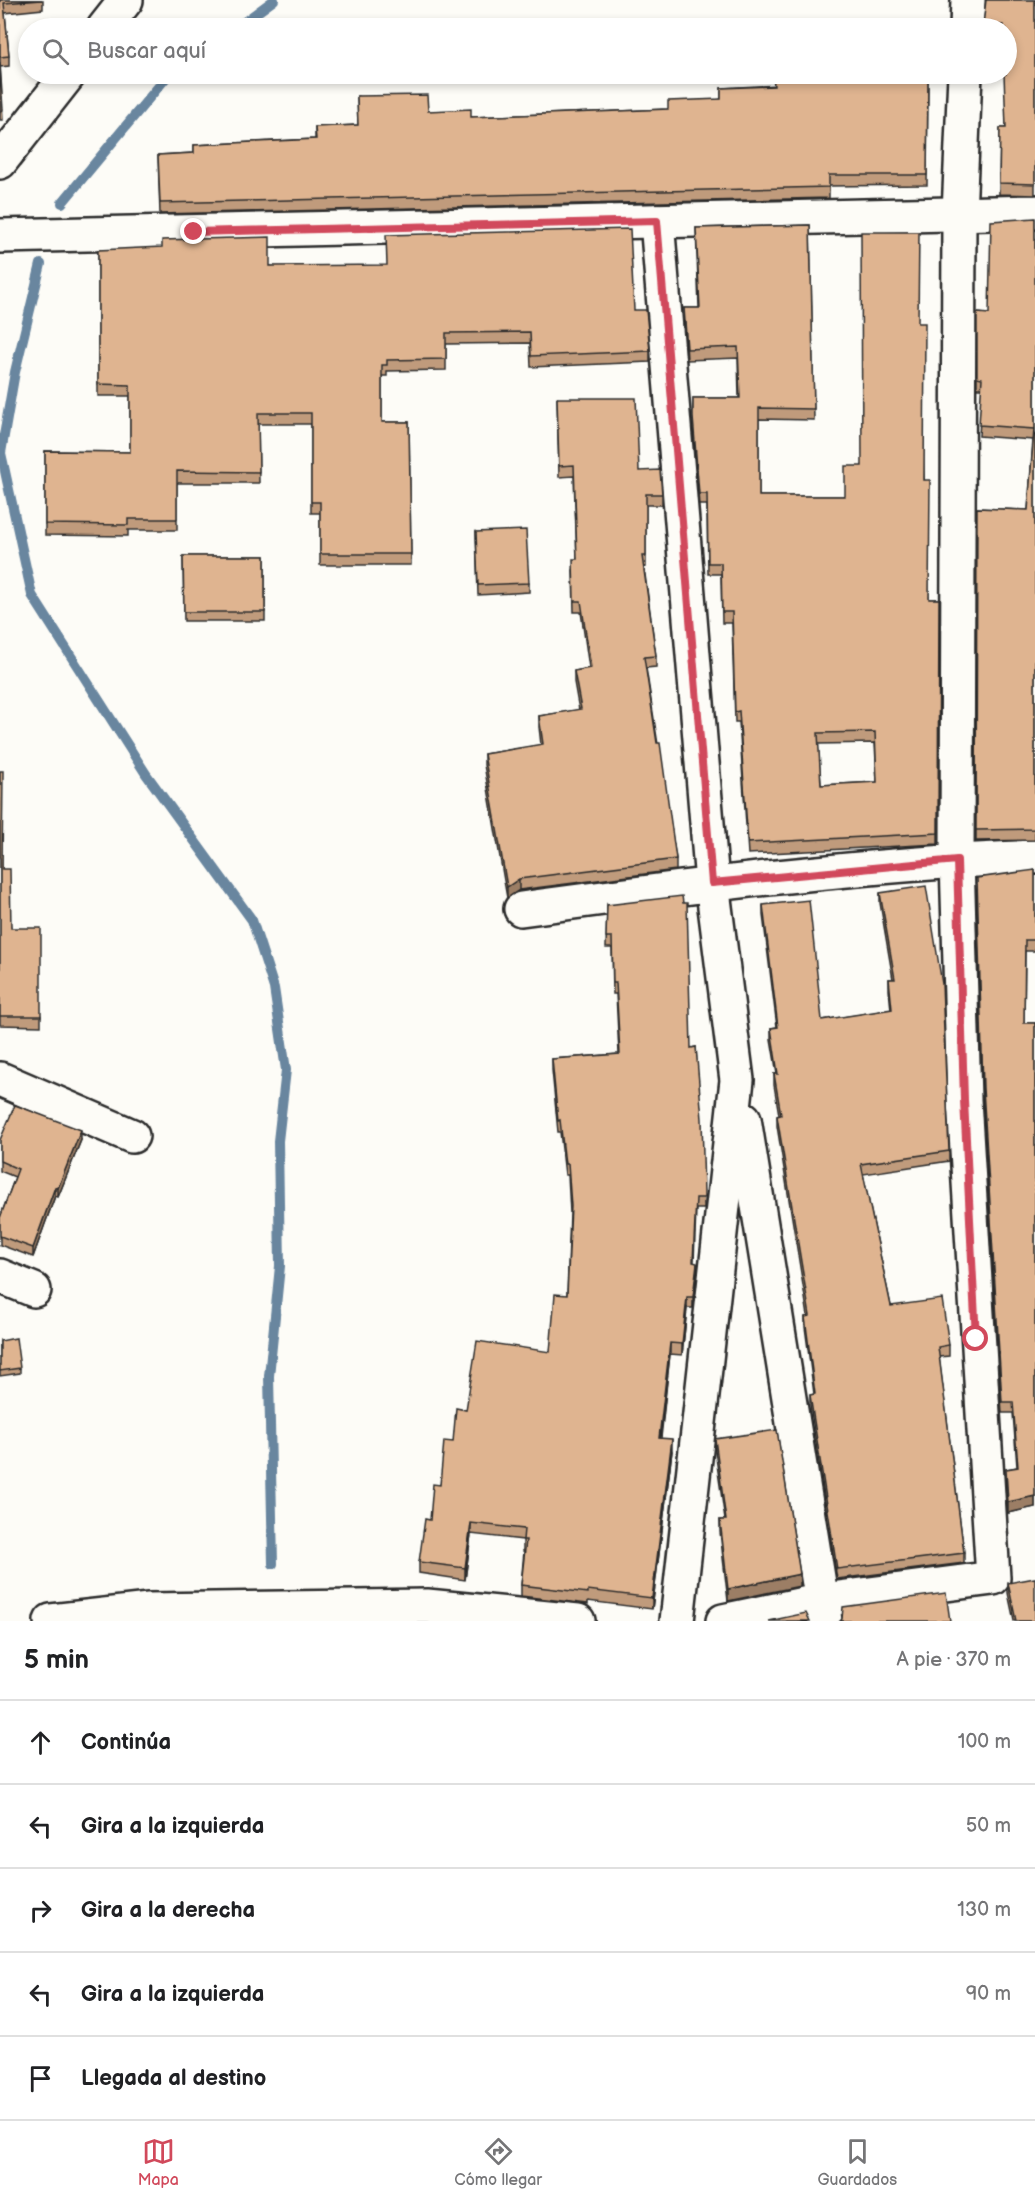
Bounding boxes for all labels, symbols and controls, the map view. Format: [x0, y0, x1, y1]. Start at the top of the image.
search box [18, 18, 1017, 84]
icon: search [39, 35, 72, 68]
text: Buscar aquí [87, 38, 206, 65]
route end [180, 218, 206, 244]
route start [962, 1325, 988, 1351]
text: 5 min [24, 1645, 89, 1676]
text: A pie · 370 m [896, 1648, 1011, 1672]
icon: ahead [24, 1726, 57, 1759]
text: Continúa [81, 1729, 171, 1756]
text: 100 m [958, 1730, 1011, 1754]
icon: left [24, 1810, 57, 1843]
text: Gira a la izquierda [81, 1813, 265, 1840]
text: 50 m [966, 1814, 1011, 1838]
icon: right [24, 1894, 57, 1927]
text: Gira a la derecha [81, 1897, 255, 1924]
text: 130 m [957, 1898, 1011, 1922]
icon: left [24, 1978, 57, 2011]
text: Gira a la izquierda [81, 1981, 265, 2008]
text: 90 m [966, 1982, 1011, 2006]
icon: arrive [24, 2062, 57, 2095]
text: Llegada al destino [81, 2065, 266, 2092]
tab: Mapa [138, 2135, 179, 2190]
tab: Cómo llegar [454, 2135, 542, 2190]
tab: Guardados [817, 2135, 897, 2190]

